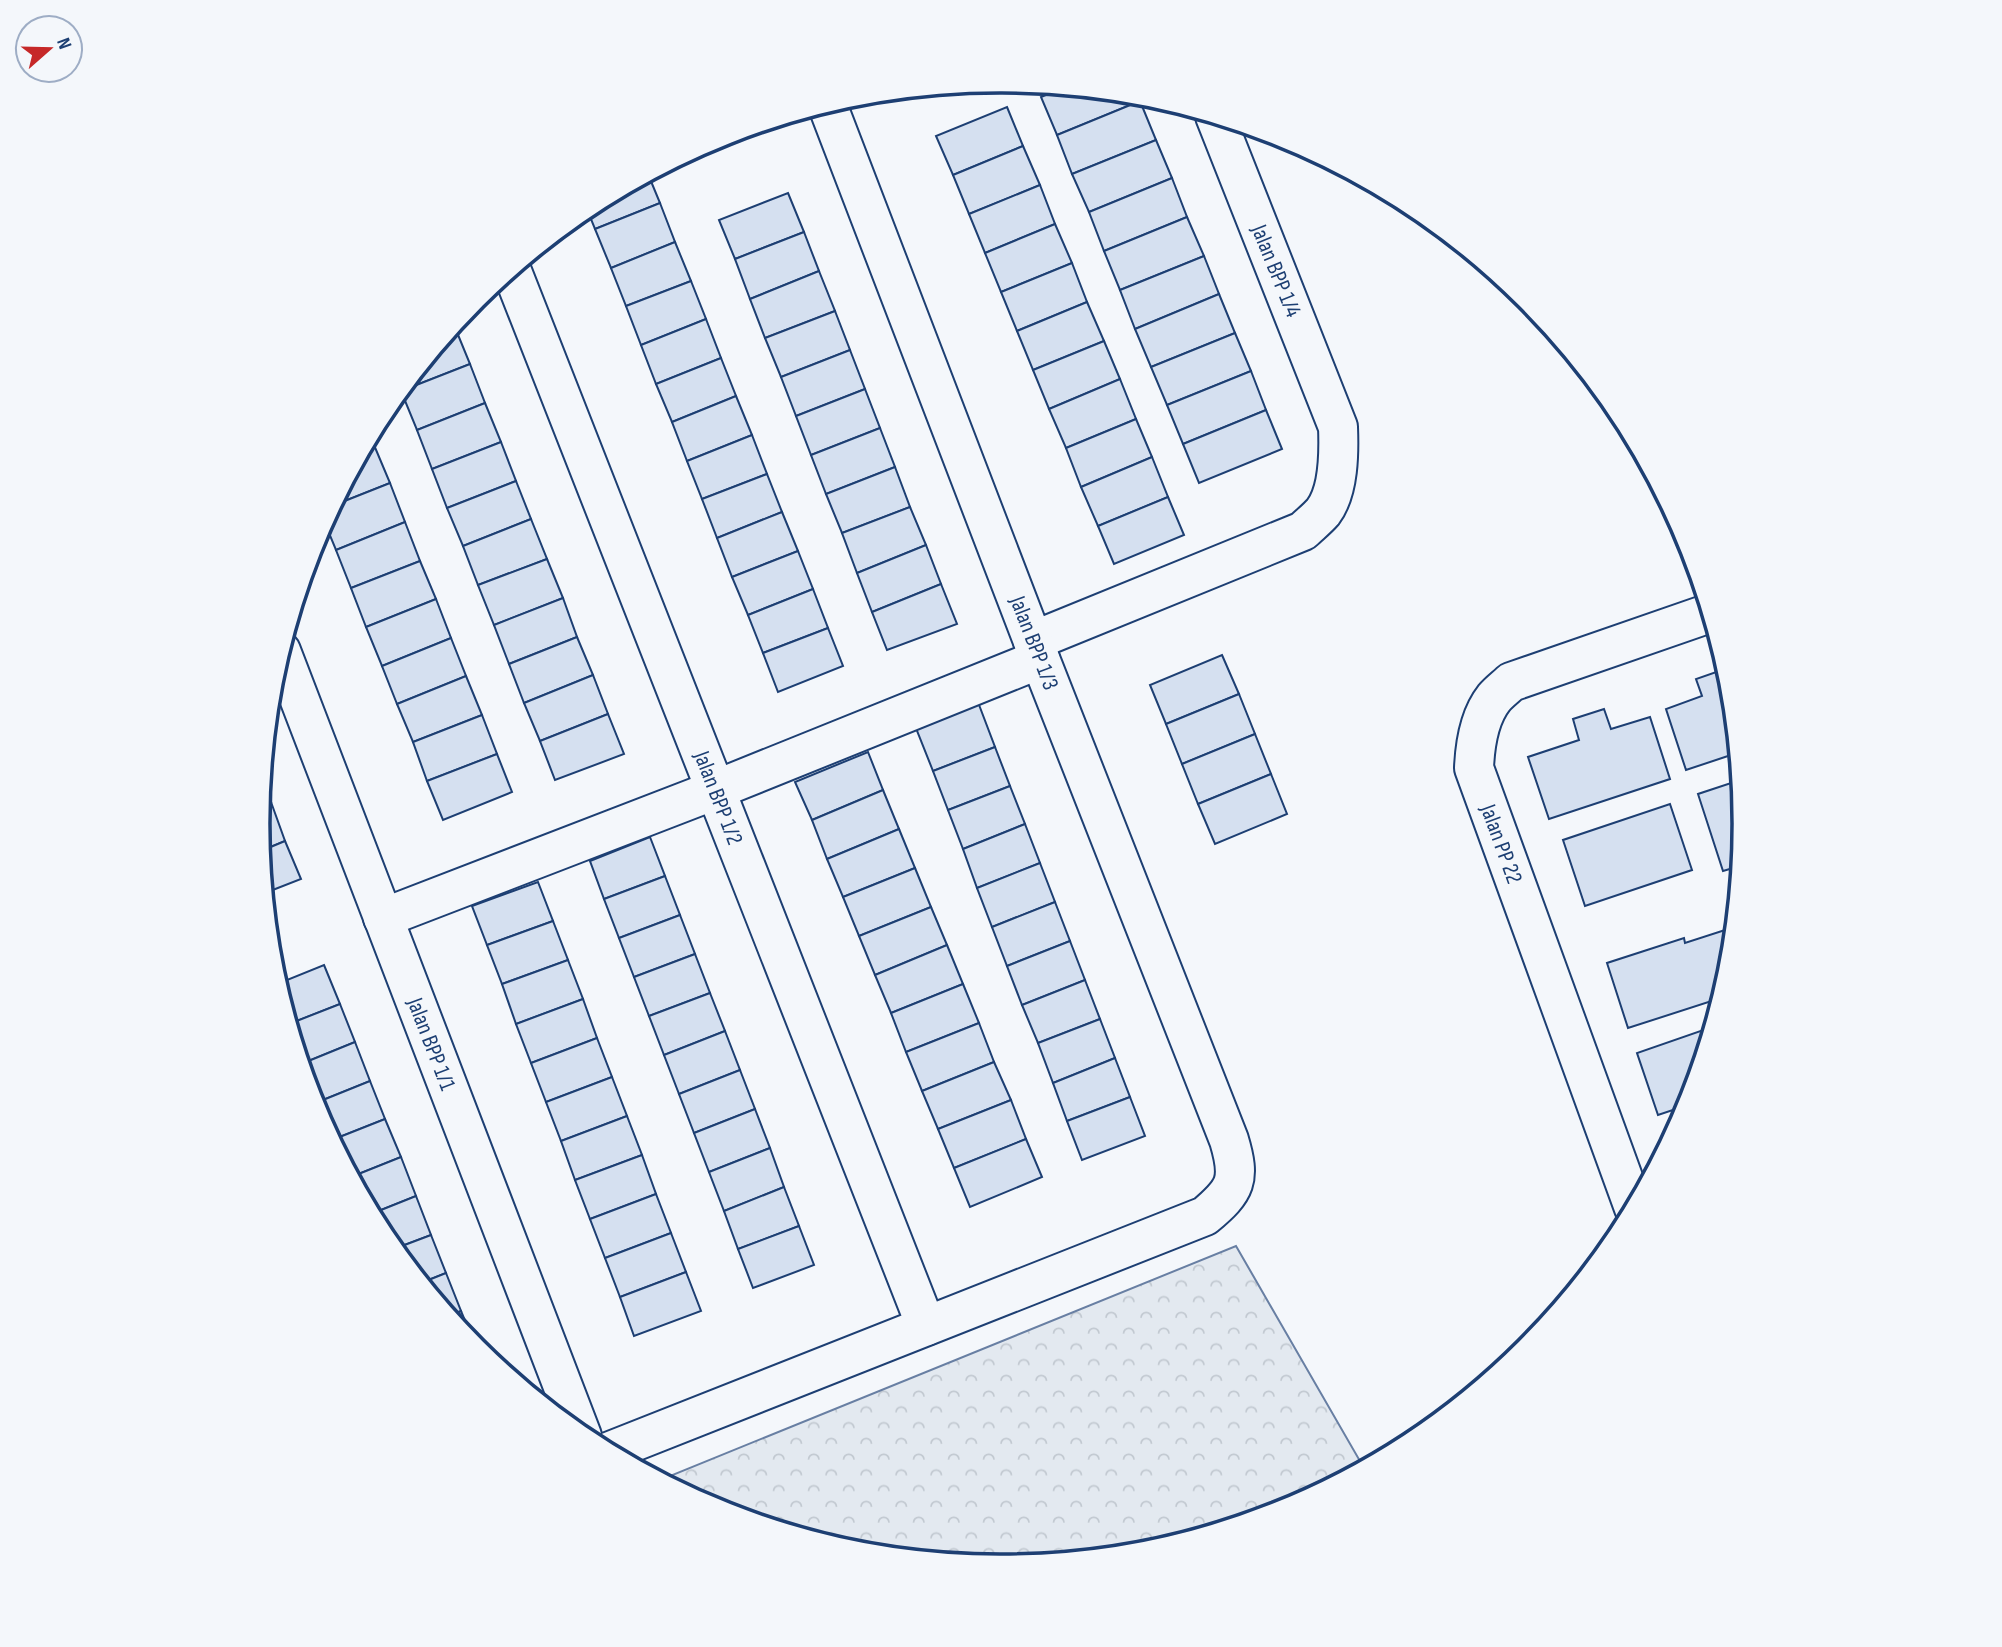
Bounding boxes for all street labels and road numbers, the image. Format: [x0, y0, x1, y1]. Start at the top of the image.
street label: Jalan BPP 1/4 [1244, 220, 1307, 322]
street label: Jalan BPP 1/3 [1003, 591, 1065, 694]
street label: Jalan BPP 1/2 [687, 746, 749, 849]
street label: Jalan PP 22 [1473, 800, 1528, 887]
street label: Jalan BPP 1/1 [400, 993, 461, 1094]

